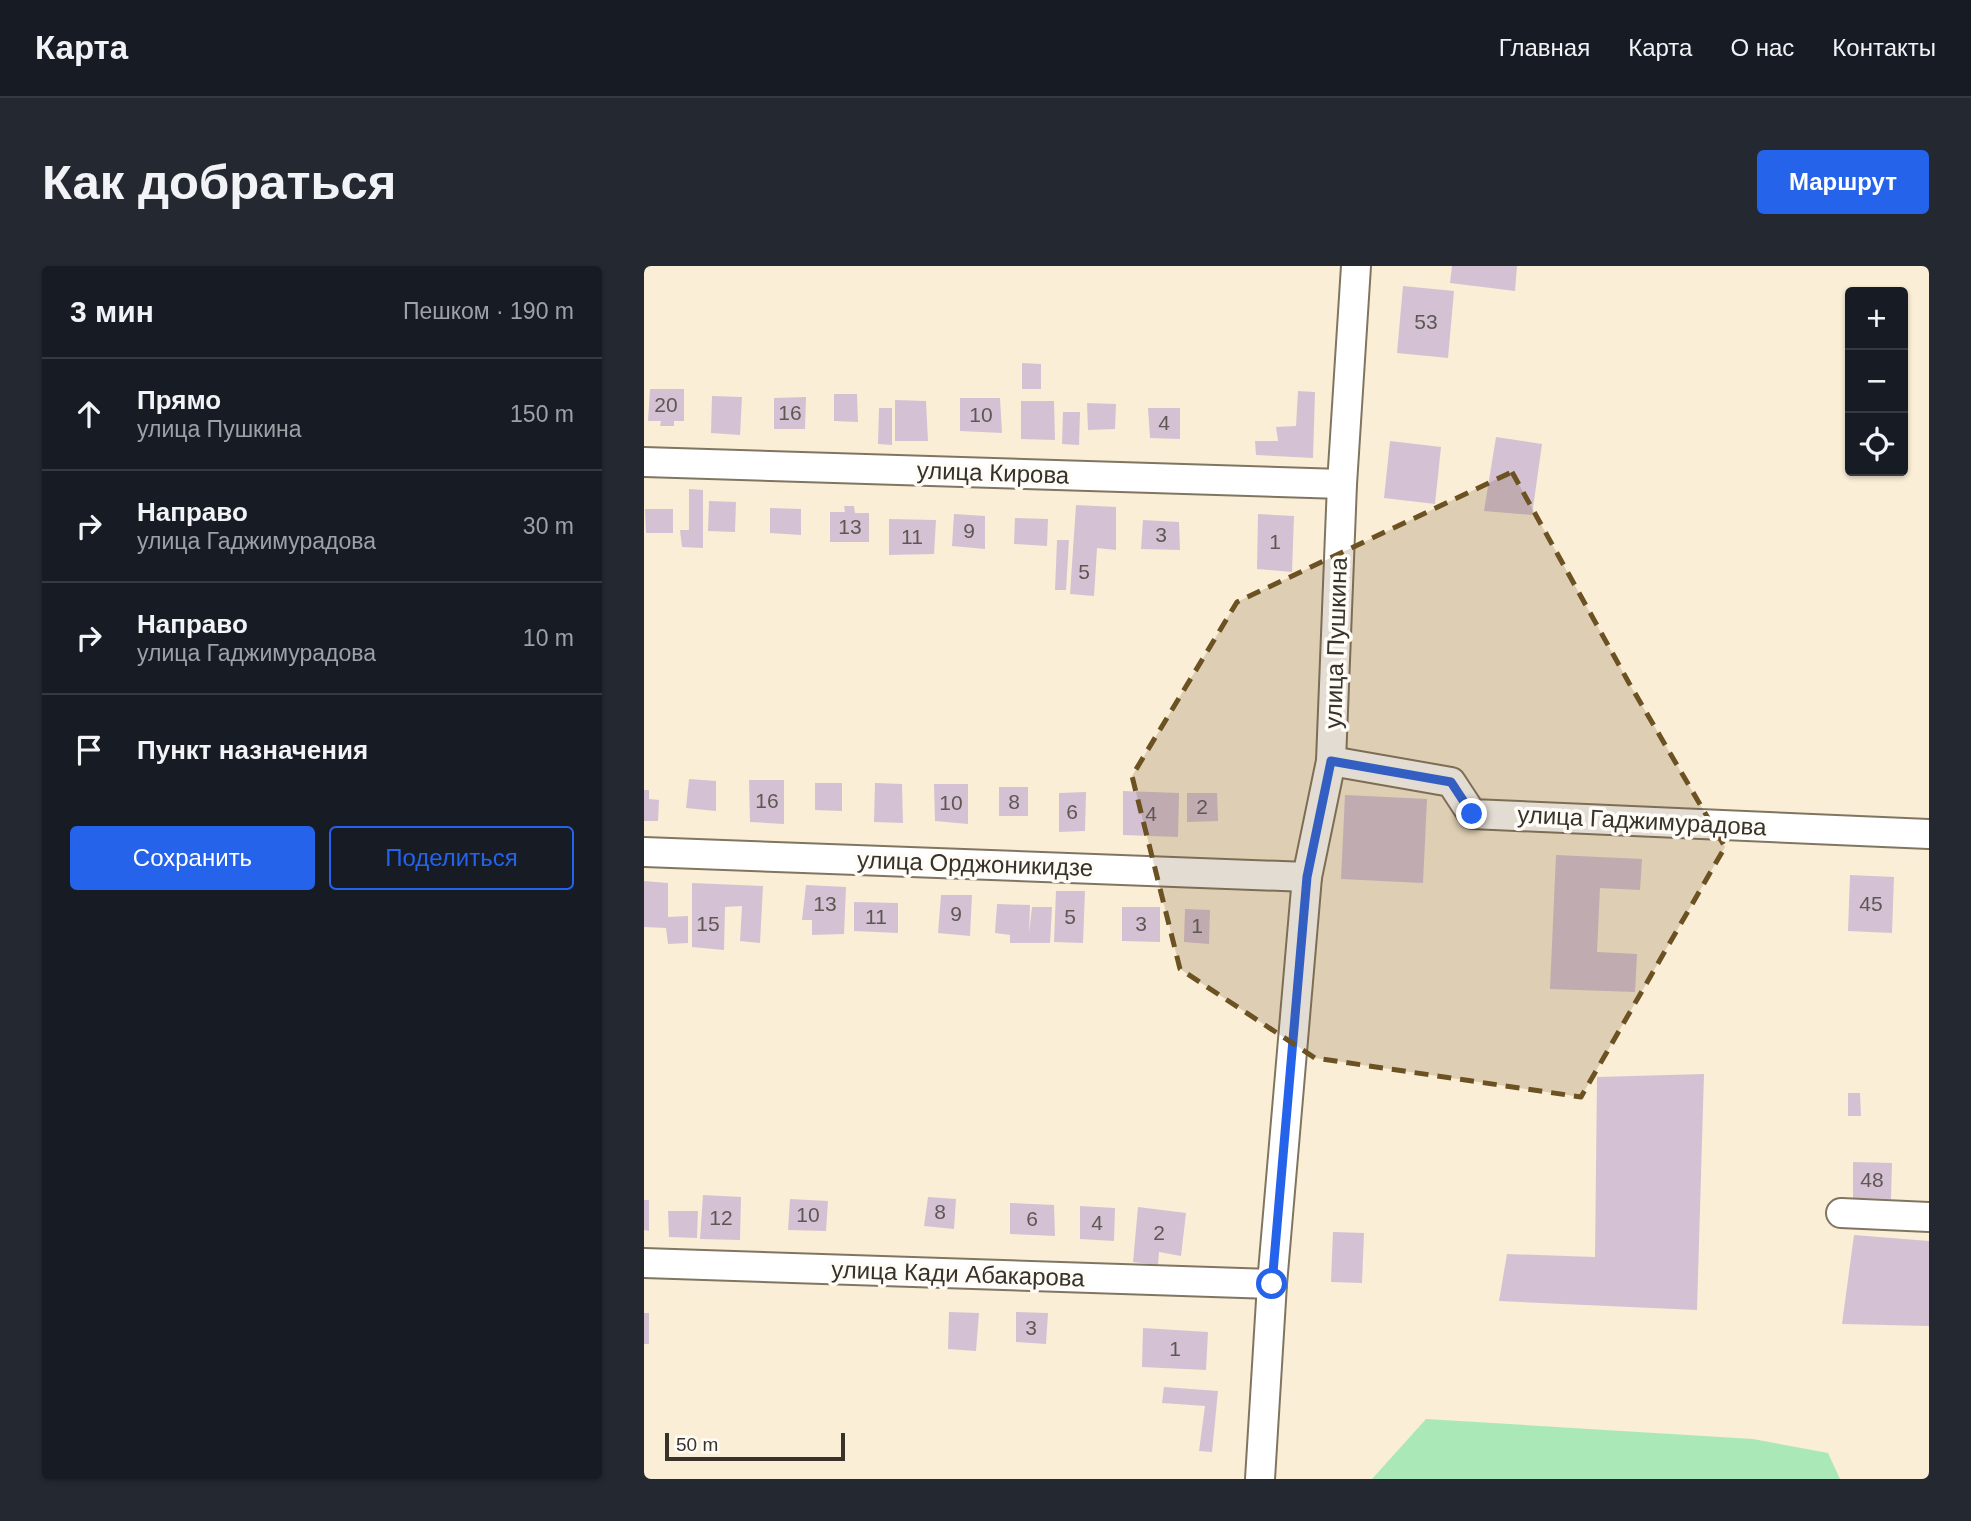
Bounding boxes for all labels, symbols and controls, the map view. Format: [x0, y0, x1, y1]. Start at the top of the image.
text: Карта [35, 29, 128, 66]
text: Главная [1499, 34, 1590, 61]
text: Карта [1628, 34, 1692, 61]
text: О нас [1730, 34, 1794, 61]
text: Контакты [1832, 34, 1936, 61]
button: Маршрут [1757, 150, 1929, 214]
text: Как добраться [42, 155, 396, 209]
map controls [1845, 287, 1908, 476]
button: + [1845, 287, 1908, 350]
text: 3 мин [70, 295, 154, 328]
text: Пешком · 190 m [403, 298, 574, 324]
house number: 53 [1414, 310, 1438, 333]
button: − [1845, 350, 1908, 413]
text: Прямо [137, 385, 221, 415]
house number: 20 [654, 393, 678, 416]
icon: ahead [70, 395, 108, 433]
text: 150 m [510, 401, 574, 427]
house number: 16 [778, 401, 802, 424]
house number: 10 [969, 403, 993, 426]
house number: 4 [1158, 411, 1170, 434]
button: locate [1845, 413, 1908, 476]
text: улица Пушкина [137, 416, 302, 442]
street label: улица Кирова [916, 456, 1070, 489]
text: Направо [137, 497, 248, 527]
icon: right [70, 507, 108, 545]
text: 30 m [523, 513, 574, 539]
house number: 13 [838, 515, 862, 538]
house number: 9 [963, 519, 975, 542]
house number: 3 [1155, 523, 1167, 546]
house number: 11 [901, 525, 923, 548]
text: улица Гаджимурадова [137, 528, 376, 554]
house number: 1 [1269, 530, 1281, 553]
street label: улица Пушкина [1319, 556, 1352, 729]
house number: 5 [1078, 560, 1090, 583]
text: Направо [137, 609, 248, 639]
icon: right [70, 619, 108, 657]
text: 10 m [523, 625, 574, 651]
text: улица Гаджимурадова [137, 640, 376, 666]
icon: arrive [70, 731, 108, 769]
text: Пункт назначения [137, 735, 368, 765]
house number: 16 [755, 789, 779, 812]
house number: 8 [1008, 790, 1020, 813]
house number: 10 [939, 791, 963, 814]
house number: 2 [1196, 795, 1208, 818]
route end [1456, 798, 1487, 829]
house number: 6 [1066, 800, 1078, 823]
street label: улица Гаджимурадова [1517, 800, 1768, 841]
house number: 4 [1145, 802, 1157, 825]
button: Сохранить [70, 826, 315, 890]
button: Поделиться [329, 826, 574, 890]
street label: улица Орджоникидзе [857, 846, 1094, 881]
house number: 13 [813, 892, 837, 915]
house number: 45 [1859, 892, 1883, 915]
house number: 9 [950, 902, 962, 925]
house number: 11 [865, 905, 887, 928]
house number: 5 [1064, 905, 1076, 928]
house number: 15 [696, 912, 720, 935]
house number: 3 [1135, 912, 1147, 935]
house number: 1 [1191, 914, 1203, 937]
house number: 48 [1860, 1168, 1884, 1191]
house number: 8 [934, 1200, 946, 1223]
house number: 10 [796, 1203, 820, 1226]
house number: 12 [709, 1206, 733, 1229]
house number: 6 [1026, 1207, 1038, 1230]
house number: 4 [1091, 1211, 1103, 1234]
house number: 2 [1153, 1221, 1165, 1244]
street label: улица Кади Абакарова [831, 1256, 1086, 1291]
route start [1256, 1268, 1287, 1299]
house number: 3 [1025, 1316, 1037, 1339]
house number: 1 [1169, 1337, 1181, 1360]
scale bar [665, 1430, 845, 1462]
text: 50 m [676, 1434, 718, 1455]

